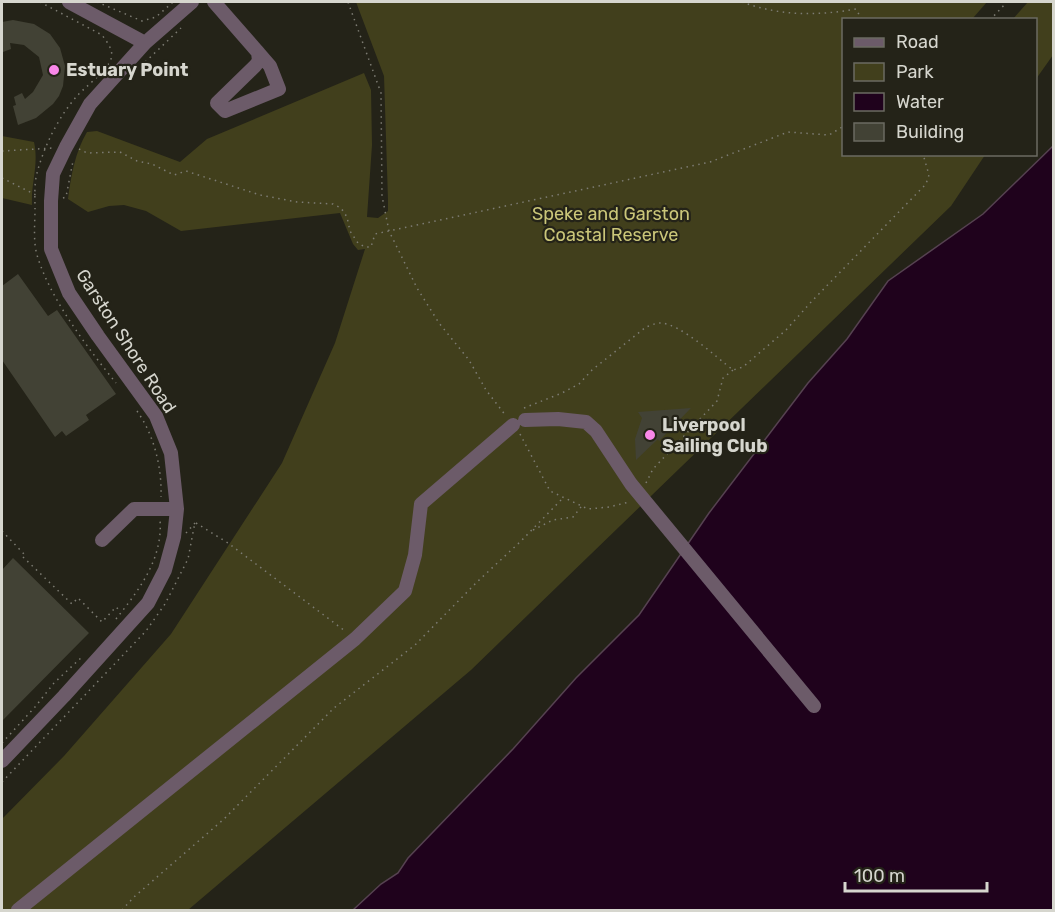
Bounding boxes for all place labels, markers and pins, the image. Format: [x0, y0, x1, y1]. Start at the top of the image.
place label: Estuary Point [66, 59, 188, 81]
marker: Estuary Point [47, 63, 61, 77]
place label: Liverpool Sailing Club [662, 414, 768, 457]
marker: Liverpool Sailing Club [643, 428, 657, 442]

